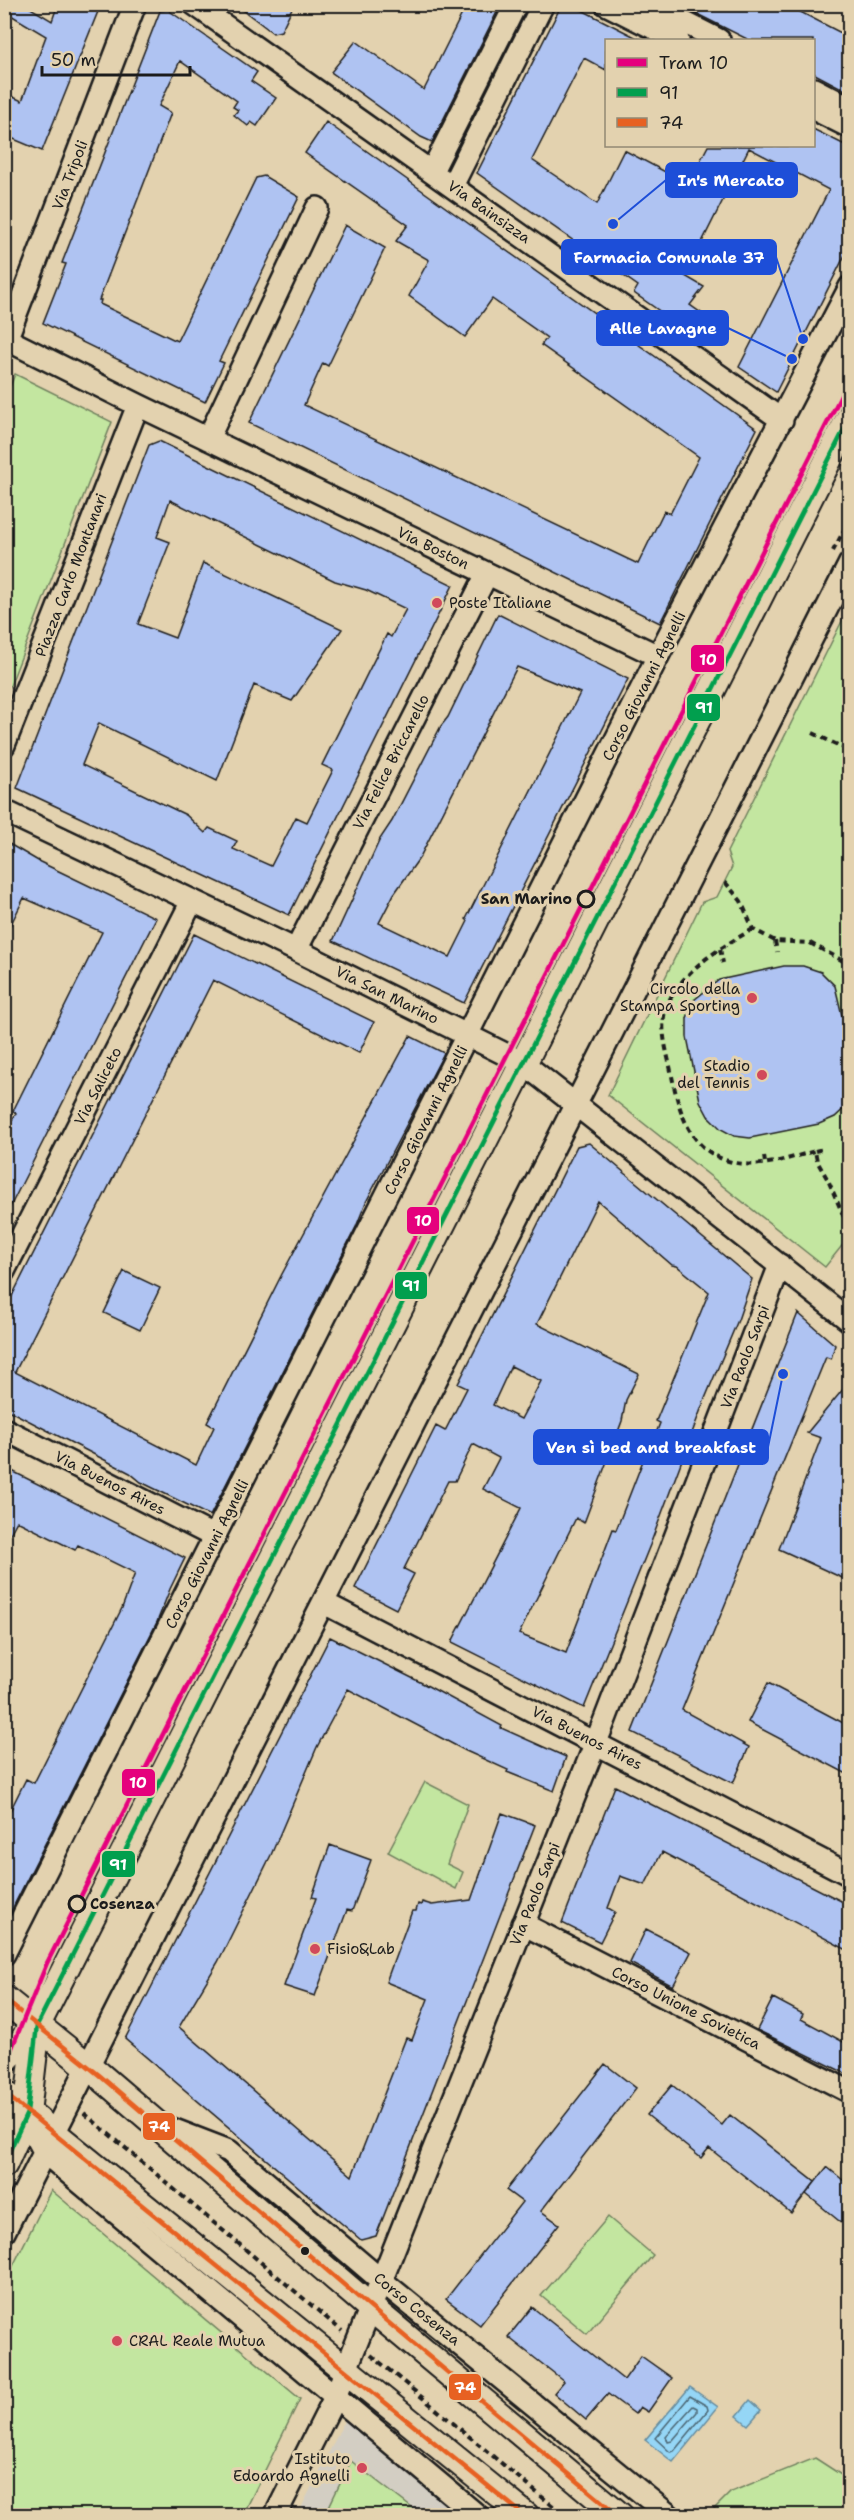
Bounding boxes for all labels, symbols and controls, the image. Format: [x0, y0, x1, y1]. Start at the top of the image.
scale bar [42, 39, 190, 77]
legend [605, 39, 815, 147]
text: 50 m [51, 48, 96, 72]
text: Tram 10 [659, 51, 728, 75]
text: 91 [659, 81, 679, 105]
text: 74 [659, 111, 683, 135]
street label: Via Tripoli [47, 137, 93, 213]
callout: In's Mercato [666, 163, 797, 197]
text: In's Mercato [678, 170, 784, 191]
street label: Via Bainsizza [443, 176, 535, 248]
callout: Farmacia Comunale 37 [562, 240, 776, 274]
text: Farmacia Comunale 37 [574, 247, 764, 268]
callout: Alle Lavagne [597, 311, 728, 345]
text: Alle Lavagne [609, 318, 717, 339]
street label: Piazza Carlo Montanari [31, 490, 111, 660]
street label: Via Boston [394, 522, 472, 574]
place label: Poste Italiane [449, 593, 552, 613]
marker: Poste Italiane [430, 596, 444, 610]
street label: Corso Giovanni Agnelli [598, 608, 690, 764]
line badge: 10 [690, 644, 725, 673]
text: 10 [699, 649, 717, 670]
street label: Via Felice Briccarello [348, 691, 434, 833]
line badge: 91 [686, 693, 721, 722]
text: 91 [695, 697, 713, 718]
place label: San Marino [481, 889, 572, 909]
marker: San Marino [577, 890, 595, 908]
street label: Via San Marino [332, 961, 442, 1029]
place label: Circolo della Stampa Sporting [620, 979, 741, 1016]
marker: Circolo della Stampa Sporting [745, 991, 759, 1005]
street label: Corso Giovanni Agnelli [380, 1042, 472, 1198]
street label: Via Saliceto [70, 1044, 126, 1128]
place label: Stadio del Tennis [677, 1056, 750, 1093]
marker: Stadio del Tennis [755, 1068, 769, 1082]
line badge: 10 [406, 1206, 440, 1235]
text: 10 [414, 1210, 432, 1231]
line badge: 91 [394, 1271, 428, 1300]
text: 91 [402, 1275, 420, 1296]
street label: Via Paolo Sarpi [716, 1302, 774, 1412]
callout: Ven sì bed and breakfast [534, 1430, 768, 1464]
text: Ven sì bed and breakfast [546, 1437, 756, 1458]
street label: Via Buenos Aires [51, 1446, 169, 1520]
street label: Corso Giovanni Agnelli [161, 1476, 253, 1632]
street label: Via Buenos Aires [528, 1701, 646, 1775]
line badge: 10 [121, 1768, 156, 1797]
text: 10 [129, 1772, 147, 1793]
street label: Via Paolo Sarpi [505, 1839, 565, 1949]
line badge: 91 [101, 1850, 136, 1878]
text: 91 [109, 1854, 127, 1875]
place label: Cosenza [90, 1894, 156, 1914]
marker: Cosenza [68, 1895, 86, 1913]
place label: Fisio&Lab [327, 1939, 395, 1959]
marker: Fisio&Lab [308, 1942, 322, 1956]
street label: Corso Unione Sovietica [608, 1962, 764, 2055]
line badge: 74 [142, 2112, 176, 2141]
text: 74 [148, 2116, 170, 2137]
unlabelled marker [299, 2245, 311, 2257]
street label: Corso Cosenza [370, 2268, 465, 2350]
place label: CRAL Reale Mutua [129, 2331, 266, 2351]
marker: CRAL Reale Mutua [110, 2334, 124, 2348]
line badge: 74 [448, 2373, 482, 2401]
text: 74 [454, 2377, 476, 2398]
place label: Istituto Edoardo Agnelli [233, 2449, 350, 2486]
marker: Istituto Edoardo Agnelli [355, 2461, 369, 2475]

